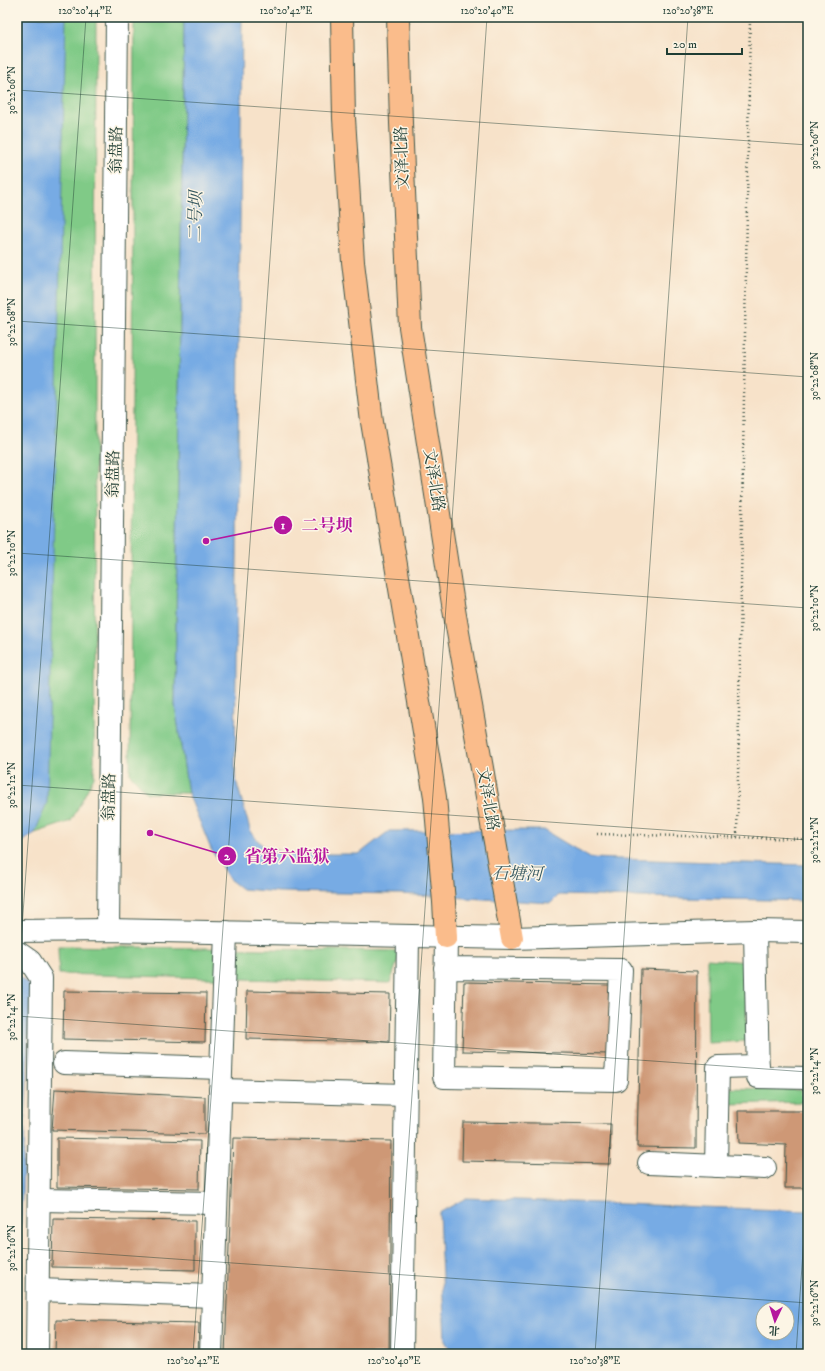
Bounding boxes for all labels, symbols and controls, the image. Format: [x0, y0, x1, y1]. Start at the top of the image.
text: 120°20'44"E [58, 5, 112, 17]
text: 120°20'42"E [260, 5, 312, 17]
text: 120°20'40"E [460, 5, 514, 17]
text: 120°20'38"E [663, 5, 713, 17]
scale bar [667, 30, 742, 56]
text: 20 m [673, 37, 697, 52]
text: 30°22'06"N [6, 66, 18, 114]
text: 30°22'06"N [809, 121, 821, 169]
street label: 翁盘路 [106, 126, 126, 174]
street label: 文泽北路 [391, 126, 413, 190]
water label: 二号坝 [185, 188, 207, 243]
text: 30°22'08"N [6, 298, 18, 346]
text: 30°22'08"N [809, 352, 821, 400]
street label: 文泽北路 [419, 447, 449, 513]
street label: 翁盘路 [103, 450, 123, 498]
callout: 二号坝 [273, 511, 360, 540]
text: 二号坝 [302, 515, 353, 537]
text: 1 [281, 518, 286, 533]
text: 30°22'10"N [6, 530, 18, 576]
text: 30°22'10"N [809, 585, 821, 631]
text: 30°22'12"N [6, 762, 18, 808]
street label: 文泽北路 [473, 766, 503, 832]
street label: 翁盘路 [99, 773, 119, 821]
text: 30°22'12"N [809, 817, 821, 863]
callout: 省第六监狱 [217, 841, 338, 870]
text: 省第六监狱 [245, 846, 330, 868]
text: 2 [224, 849, 231, 864]
water label: 石塘河 [491, 863, 546, 885]
text: 30°22'14"N [6, 993, 18, 1041]
text: 30°22'14"N [809, 1047, 821, 1095]
text: 30°22'16"N [6, 1225, 18, 1271]
text: 30°22'16"N [809, 1280, 821, 1326]
north arrow [755, 1301, 795, 1341]
text: 北 [768, 1323, 780, 1337]
text: 120°20'42"E [167, 1355, 219, 1367]
text: 120°20'40"E [367, 1355, 421, 1367]
text: 120°20'38"E [570, 1355, 620, 1367]

